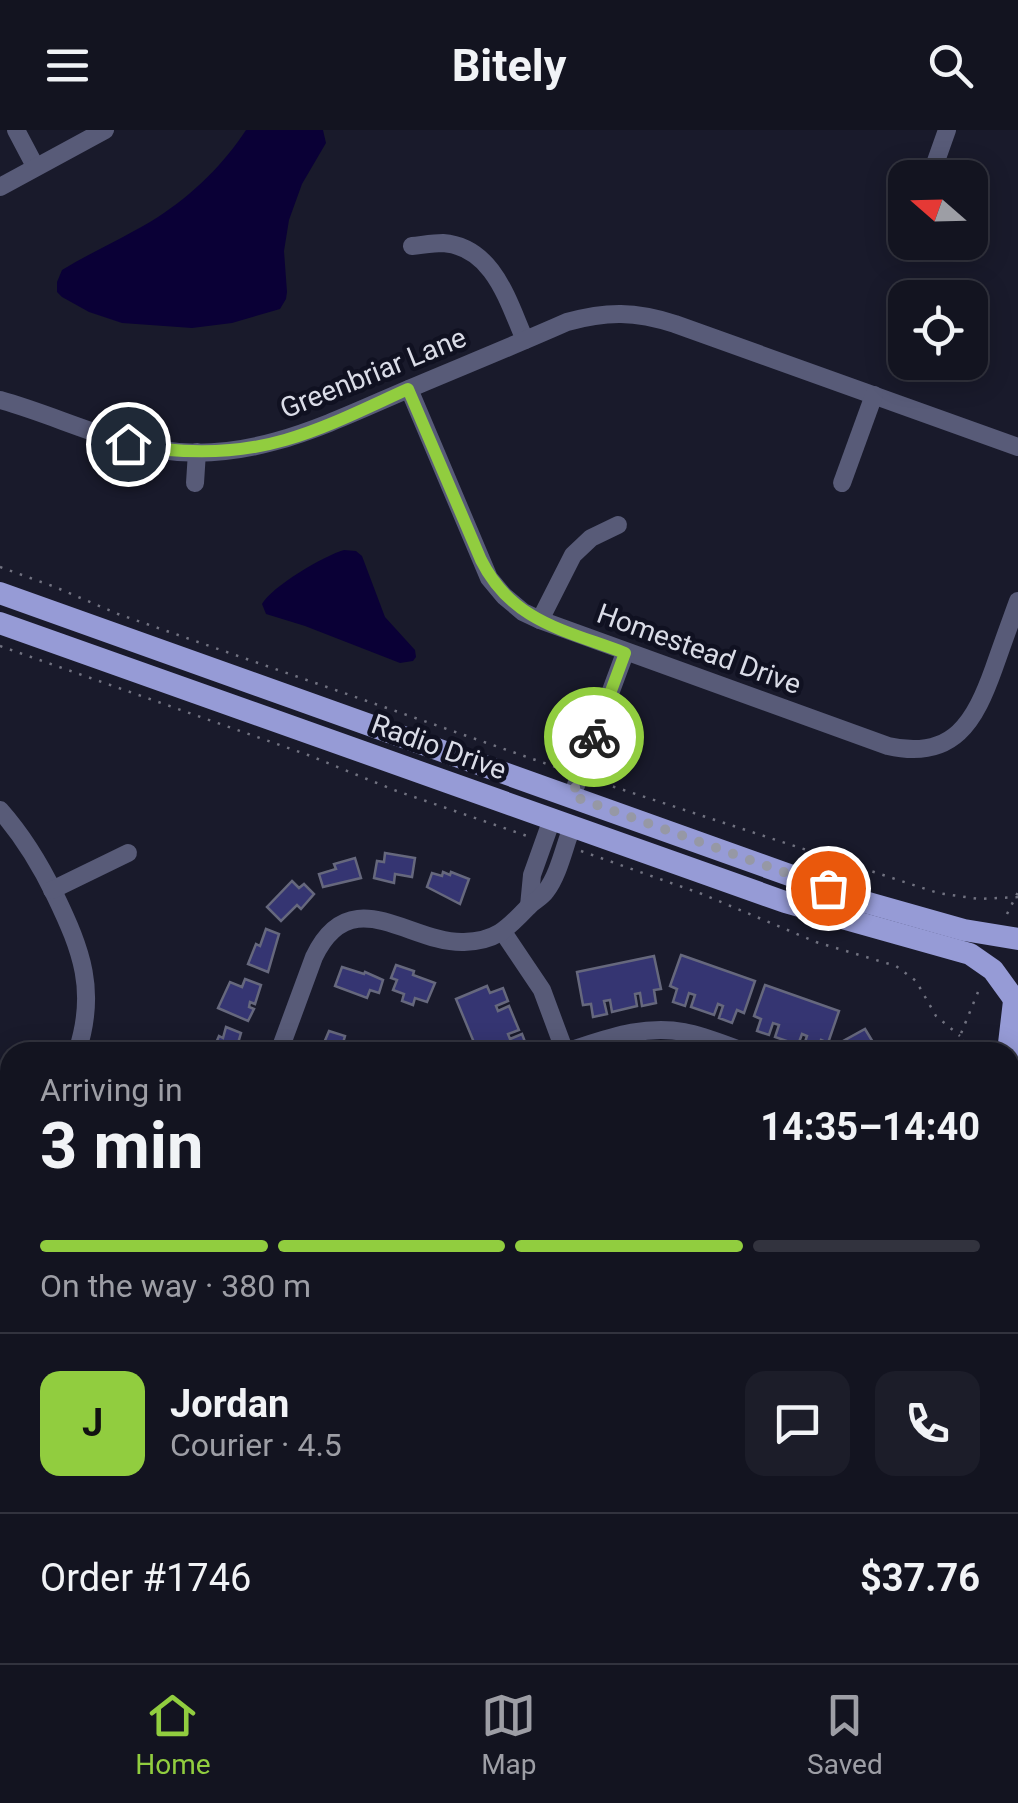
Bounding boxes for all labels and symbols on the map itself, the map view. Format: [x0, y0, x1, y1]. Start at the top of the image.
north arrow [888, 160, 988, 260]
street label: Greenbriar Lane [275, 321, 471, 425]
pin [86, 402, 171, 487]
street label: Homestead Drive [592, 597, 806, 701]
courier [544, 687, 644, 787]
street label: Radio Drive [367, 707, 511, 787]
pin [786, 846, 871, 931]

